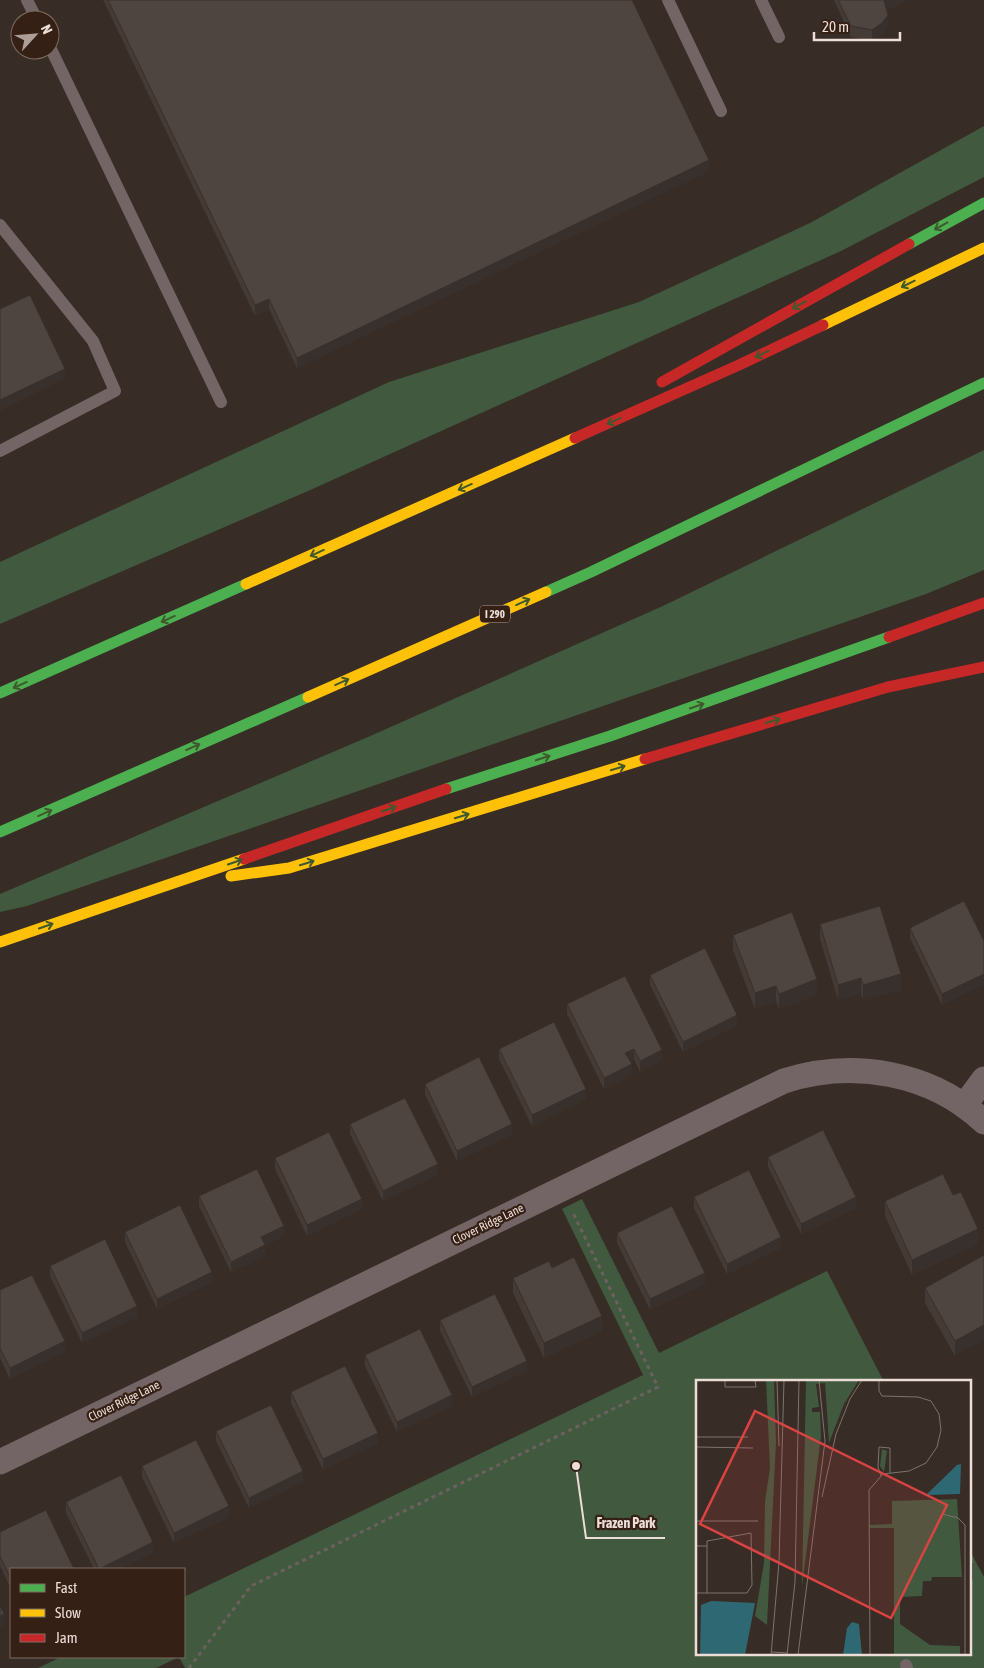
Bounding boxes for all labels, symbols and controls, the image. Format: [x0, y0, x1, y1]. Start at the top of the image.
north arrow [10, 10, 60, 60]
scale bar [814, 10, 900, 42]
text: 20 m [822, 18, 849, 35]
text: N [38, 22, 56, 37]
one-way arrow [934, 221, 949, 231]
one-way arrow [901, 280, 916, 289]
one-way arrow [793, 301, 807, 311]
one-way arrow [755, 350, 770, 360]
one-way arrow [607, 417, 622, 427]
one-way arrow [458, 483, 473, 493]
one-way arrow [310, 549, 325, 559]
one-way arrow [515, 596, 530, 606]
road number: I 290 [480, 606, 510, 622]
one-way arrow [161, 615, 176, 624]
one-way arrow [334, 676, 349, 686]
one-way arrow [13, 680, 28, 690]
one-way arrow [689, 701, 704, 710]
one-way arrow [765, 715, 781, 725]
one-way arrow [185, 742, 200, 752]
one-way arrow [534, 752, 550, 762]
one-way arrow [609, 762, 625, 772]
one-way arrow [380, 804, 396, 813]
one-way arrow [37, 807, 52, 817]
one-way arrow [454, 810, 470, 820]
one-way arrow [227, 857, 242, 866]
one-way arrow [298, 857, 314, 867]
one-way arrow [38, 921, 54, 931]
street label: Clover Ridge Lane [450, 1201, 526, 1247]
street label: Clover Ridge Lane [86, 1378, 162, 1424]
inset map [696, 1380, 972, 1656]
callout: Frazen Park [586, 1509, 665, 1538]
text: Frazen Park [596, 1515, 656, 1531]
legend [10, 1568, 185, 1658]
text: Fast [55, 1579, 77, 1596]
text: Slow [55, 1604, 81, 1621]
text: Jam [55, 1629, 78, 1646]

